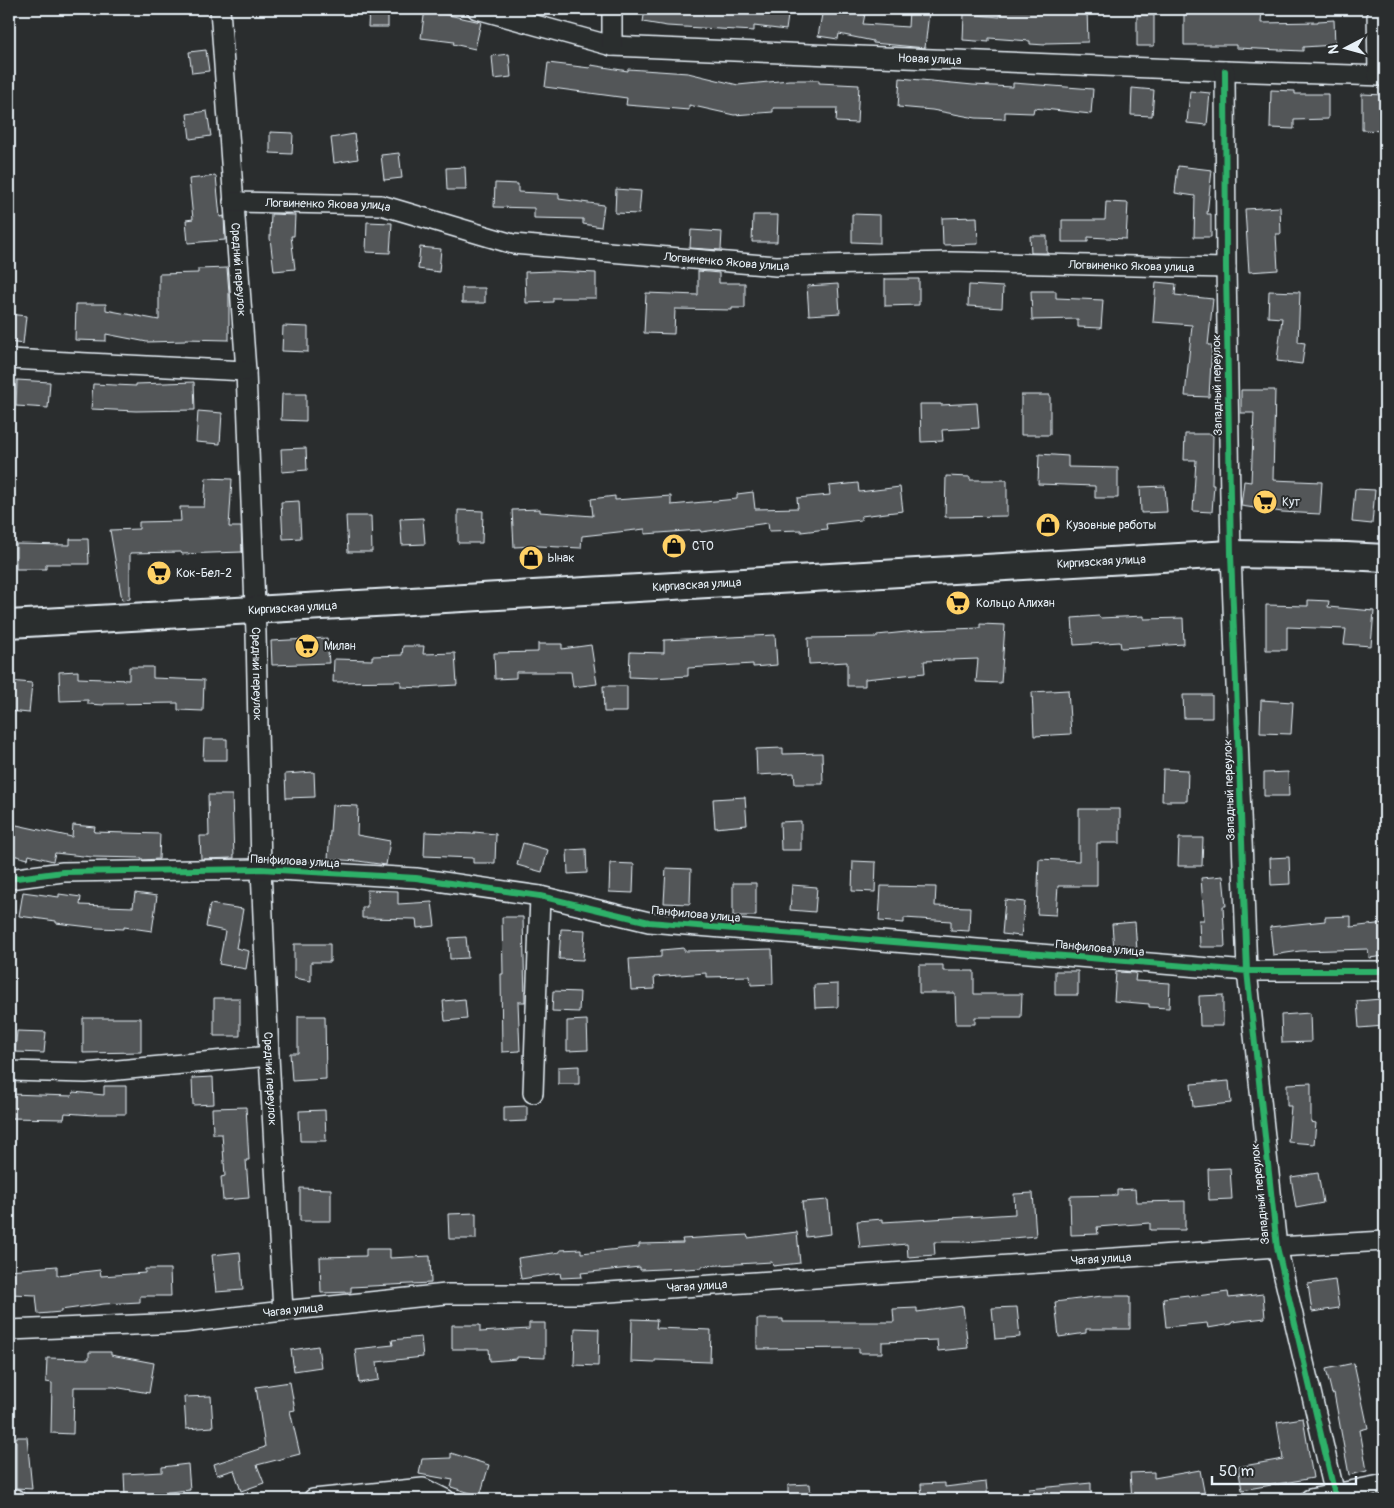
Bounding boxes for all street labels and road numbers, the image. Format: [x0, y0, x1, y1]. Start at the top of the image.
street label: Новая улица [898, 51, 962, 68]
street label: Логвиненко Якова улица [264, 196, 393, 216]
street label: Средний переулок [227, 222, 249, 317]
street label: Логвиненко Якова улица [662, 250, 790, 274]
street label: Логвиненко Якова улица [1067, 258, 1195, 275]
street label: Западный переулок [1209, 334, 1226, 436]
street label: Киргизская улица [1056, 552, 1147, 572]
street label: Киргизская улица [652, 575, 742, 595]
street label: Киргизская улица [248, 598, 338, 618]
street label: Средний переулок [248, 627, 265, 721]
street label: Западный переулок [1220, 739, 1239, 841]
street label: Панфилова улица [250, 852, 340, 871]
street label: Панфилова улица [651, 903, 742, 926]
street label: Панфилова улица [1055, 937, 1146, 960]
street label: Средний переулок [260, 1032, 280, 1126]
street label: Западный переулок [1248, 1143, 1273, 1245]
street label: Чагая улица [1070, 1250, 1132, 1269]
street label: Чагая улица [666, 1277, 728, 1296]
street label: Чагая улица [262, 1300, 324, 1321]

